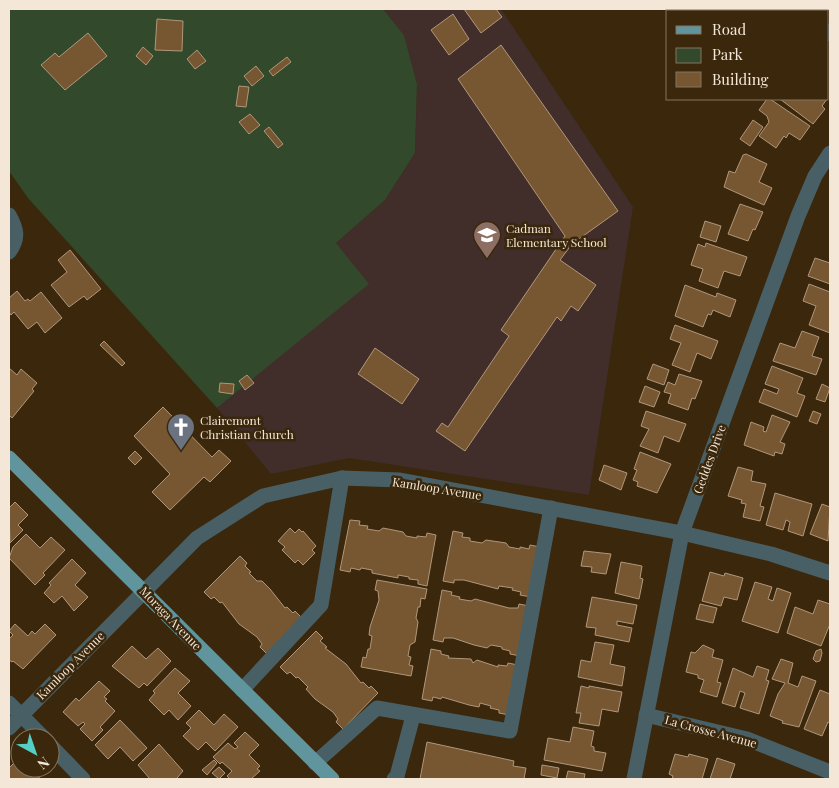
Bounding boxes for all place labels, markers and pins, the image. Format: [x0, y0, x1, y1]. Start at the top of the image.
school or university icon: Cadman Elementary School [472, 220, 502, 259]
place label: Cadman Elementary School [506, 220, 607, 250]
church icon: Clairemont Christian Church [166, 412, 196, 451]
place label: Clairemont Christian Church [200, 412, 294, 442]

